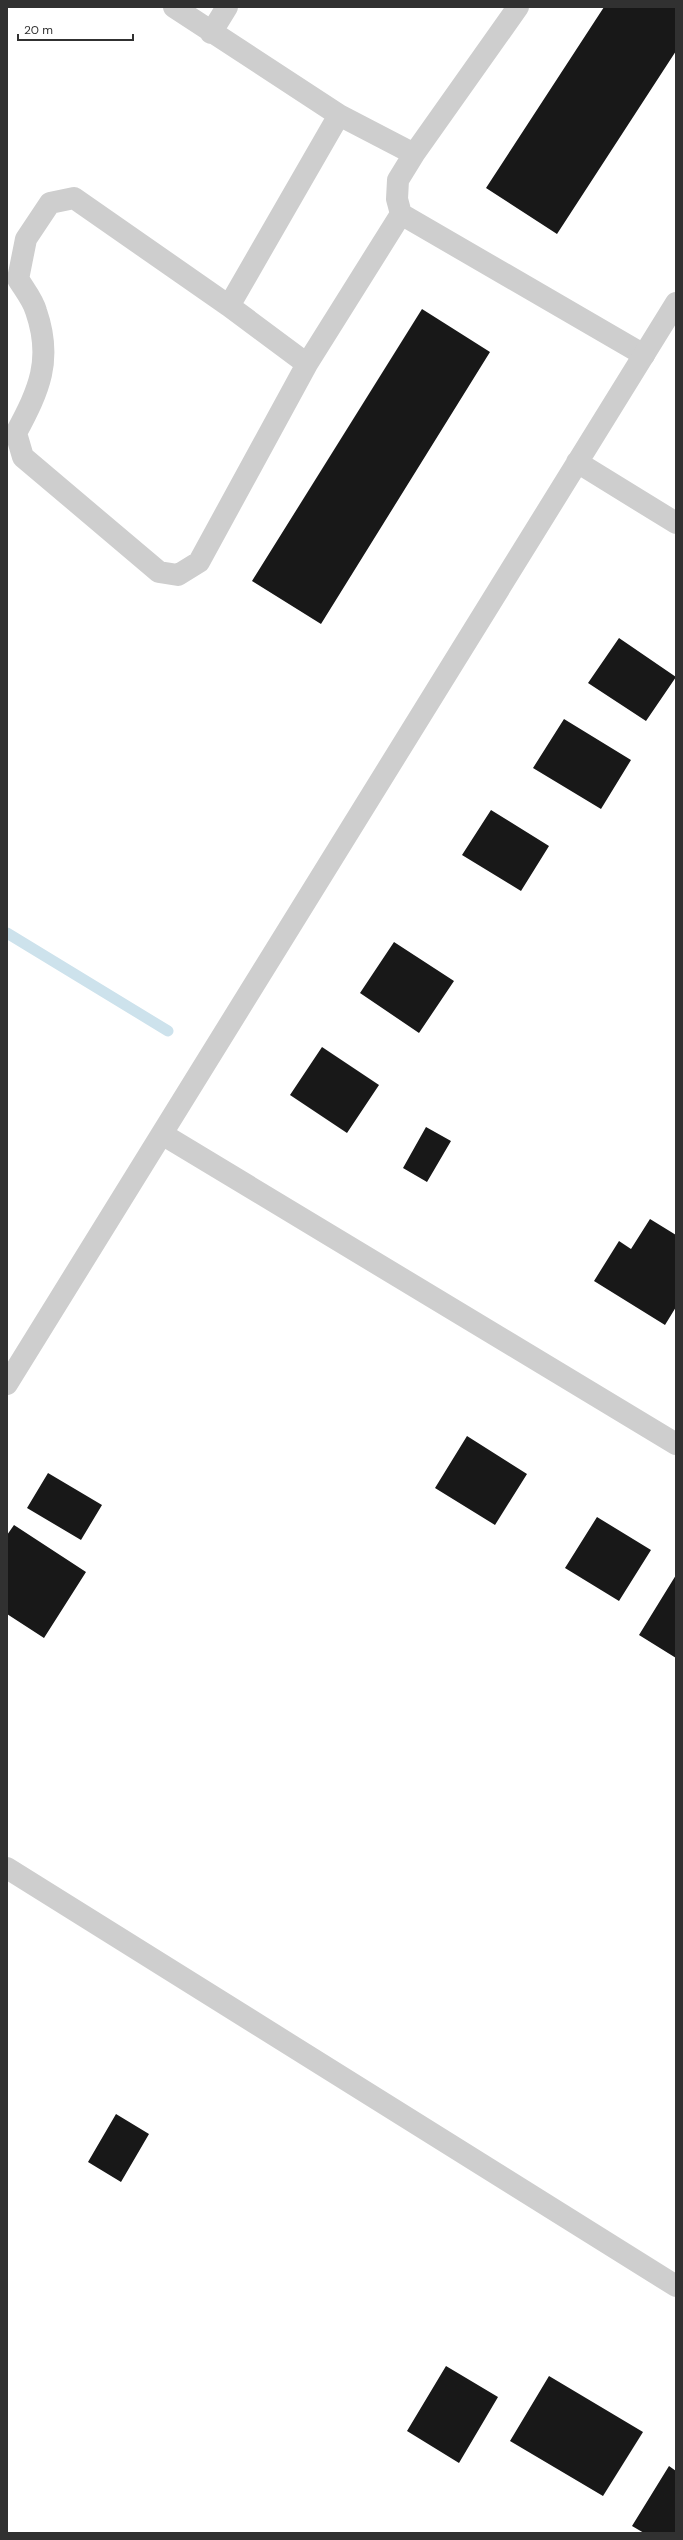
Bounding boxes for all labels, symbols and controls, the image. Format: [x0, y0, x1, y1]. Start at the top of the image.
scale bar [18, 16, 133, 42]
text: 20 m [24, 22, 53, 38]

